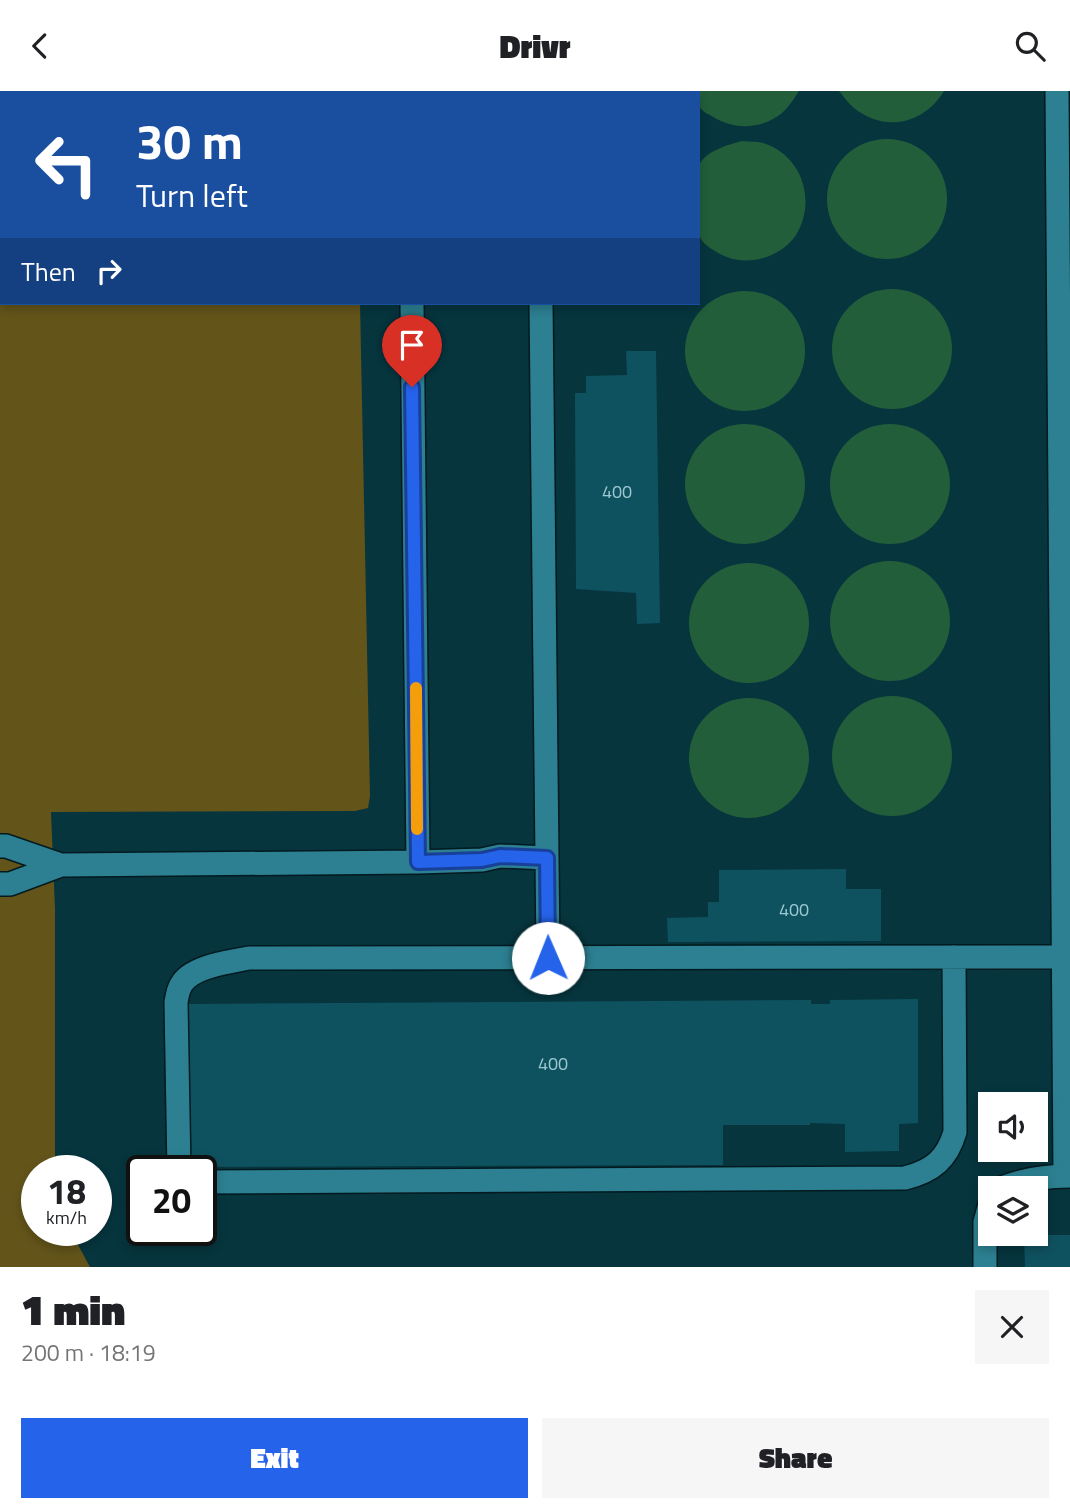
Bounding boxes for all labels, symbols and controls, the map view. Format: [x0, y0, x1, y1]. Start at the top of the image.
text: Drivr [500, 22, 570, 70]
icon: back [21, 27, 59, 65]
icon: search [1011, 27, 1049, 65]
text: 30 m [136, 103, 243, 178]
icon: left [21, 119, 112, 210]
text: Turn left [136, 171, 248, 219]
text: Then [21, 252, 76, 291]
icon: right [90, 252, 128, 290]
pin [382, 315, 442, 387]
icon: arrive [393, 326, 431, 364]
house number: 400 [602, 478, 632, 505]
house number: 400 [779, 896, 809, 923]
position arrow [511, 921, 585, 995]
house number: 400 [538, 1050, 568, 1077]
map controls [978, 1092, 1048, 1246]
button: sound [978, 1092, 1048, 1162]
speed limit sign: 20 [126, 1155, 217, 1246]
text: 18 [47, 1164, 86, 1218]
button: layers [978, 1176, 1048, 1246]
text: km/h [46, 1204, 87, 1231]
text: 1 min [21, 1277, 125, 1341]
button: close [975, 1290, 1049, 1364]
text: 200 m · 18:19 [21, 1335, 156, 1370]
button: Exit [21, 1418, 528, 1498]
button: Share [542, 1418, 1049, 1498]

